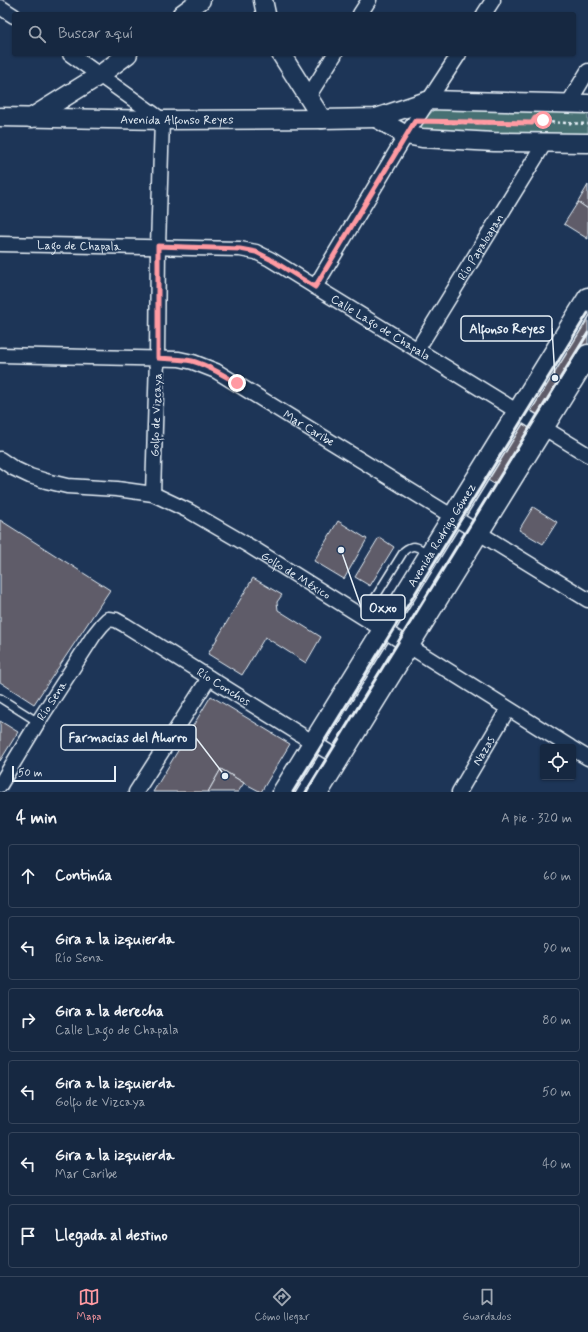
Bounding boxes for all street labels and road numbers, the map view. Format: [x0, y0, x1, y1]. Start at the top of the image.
street label: Avenida Alfonso Reyes [120, 112, 234, 130]
street label: Río Papaloapan [455, 211, 508, 284]
street label: Lago de Chapala [37, 238, 122, 256]
street label: Calle Lago de Chapala [327, 291, 433, 365]
street label: Golfo de Vizcaya [148, 373, 167, 457]
street label: Mar Caribe [280, 407, 337, 451]
street label: Avenida Rodrigo Gómez [405, 480, 481, 590]
street label: Golfo de México [258, 548, 333, 604]
street label: Río Conchos [193, 665, 254, 711]
street label: Río Sena [34, 677, 72, 724]
street label: Nazas [469, 733, 499, 769]

